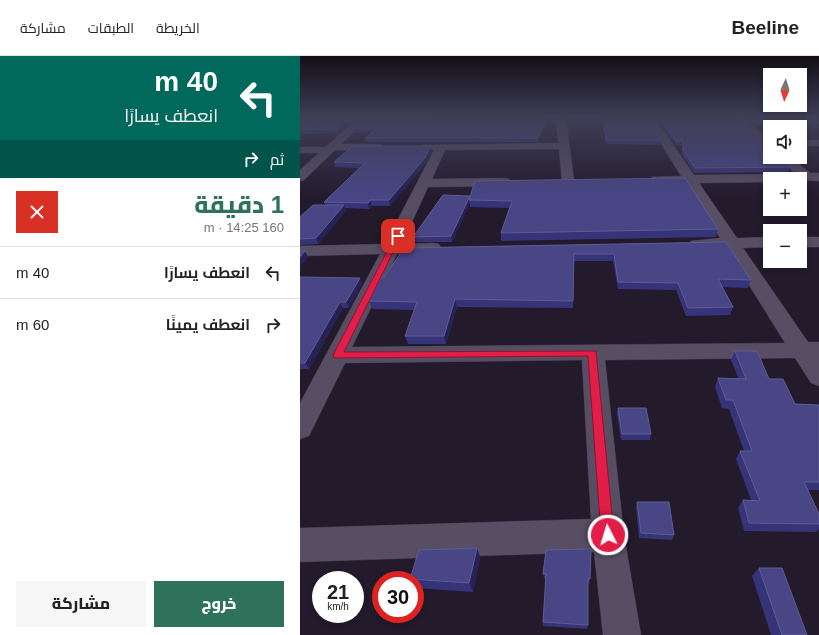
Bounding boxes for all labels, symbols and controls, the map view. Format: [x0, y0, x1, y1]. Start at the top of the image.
text: Beeline [731, 17, 799, 38]
text: مشاركة [20, 20, 66, 36]
text: الطبقات [88, 20, 134, 36]
text: الخريطة [156, 20, 200, 36]
text: 40 m [154, 66, 218, 97]
north arrow [763, 68, 807, 112]
map controls [763, 68, 807, 268]
icon: left [232, 72, 284, 124]
text: انعطف يسارًا [124, 106, 218, 126]
button: sound [763, 120, 807, 164]
icon: right [240, 148, 262, 170]
text: ثم [270, 151, 284, 168]
button: + [763, 172, 807, 216]
button: close [16, 191, 58, 233]
text: 1 دقيقة [194, 191, 284, 218]
pin [381, 219, 415, 253]
text: 160 m · 14:25 [204, 220, 284, 235]
button: − [763, 224, 807, 268]
icon: arrive [387, 225, 409, 247]
icon: left [262, 262, 284, 284]
text: 40 m [16, 264, 49, 281]
text: انعطف يسارًا [164, 264, 250, 281]
icon: right [262, 314, 284, 336]
text: 60 m [16, 316, 49, 333]
text: انعطف يمينًا [166, 316, 250, 333]
position arrow [587, 514, 629, 556]
speed limit sign: 30 [372, 571, 424, 623]
button: مشاركة [16, 581, 146, 627]
button: خروج [154, 581, 284, 627]
text: 21 [327, 581, 349, 603]
text: km/h [327, 601, 349, 612]

